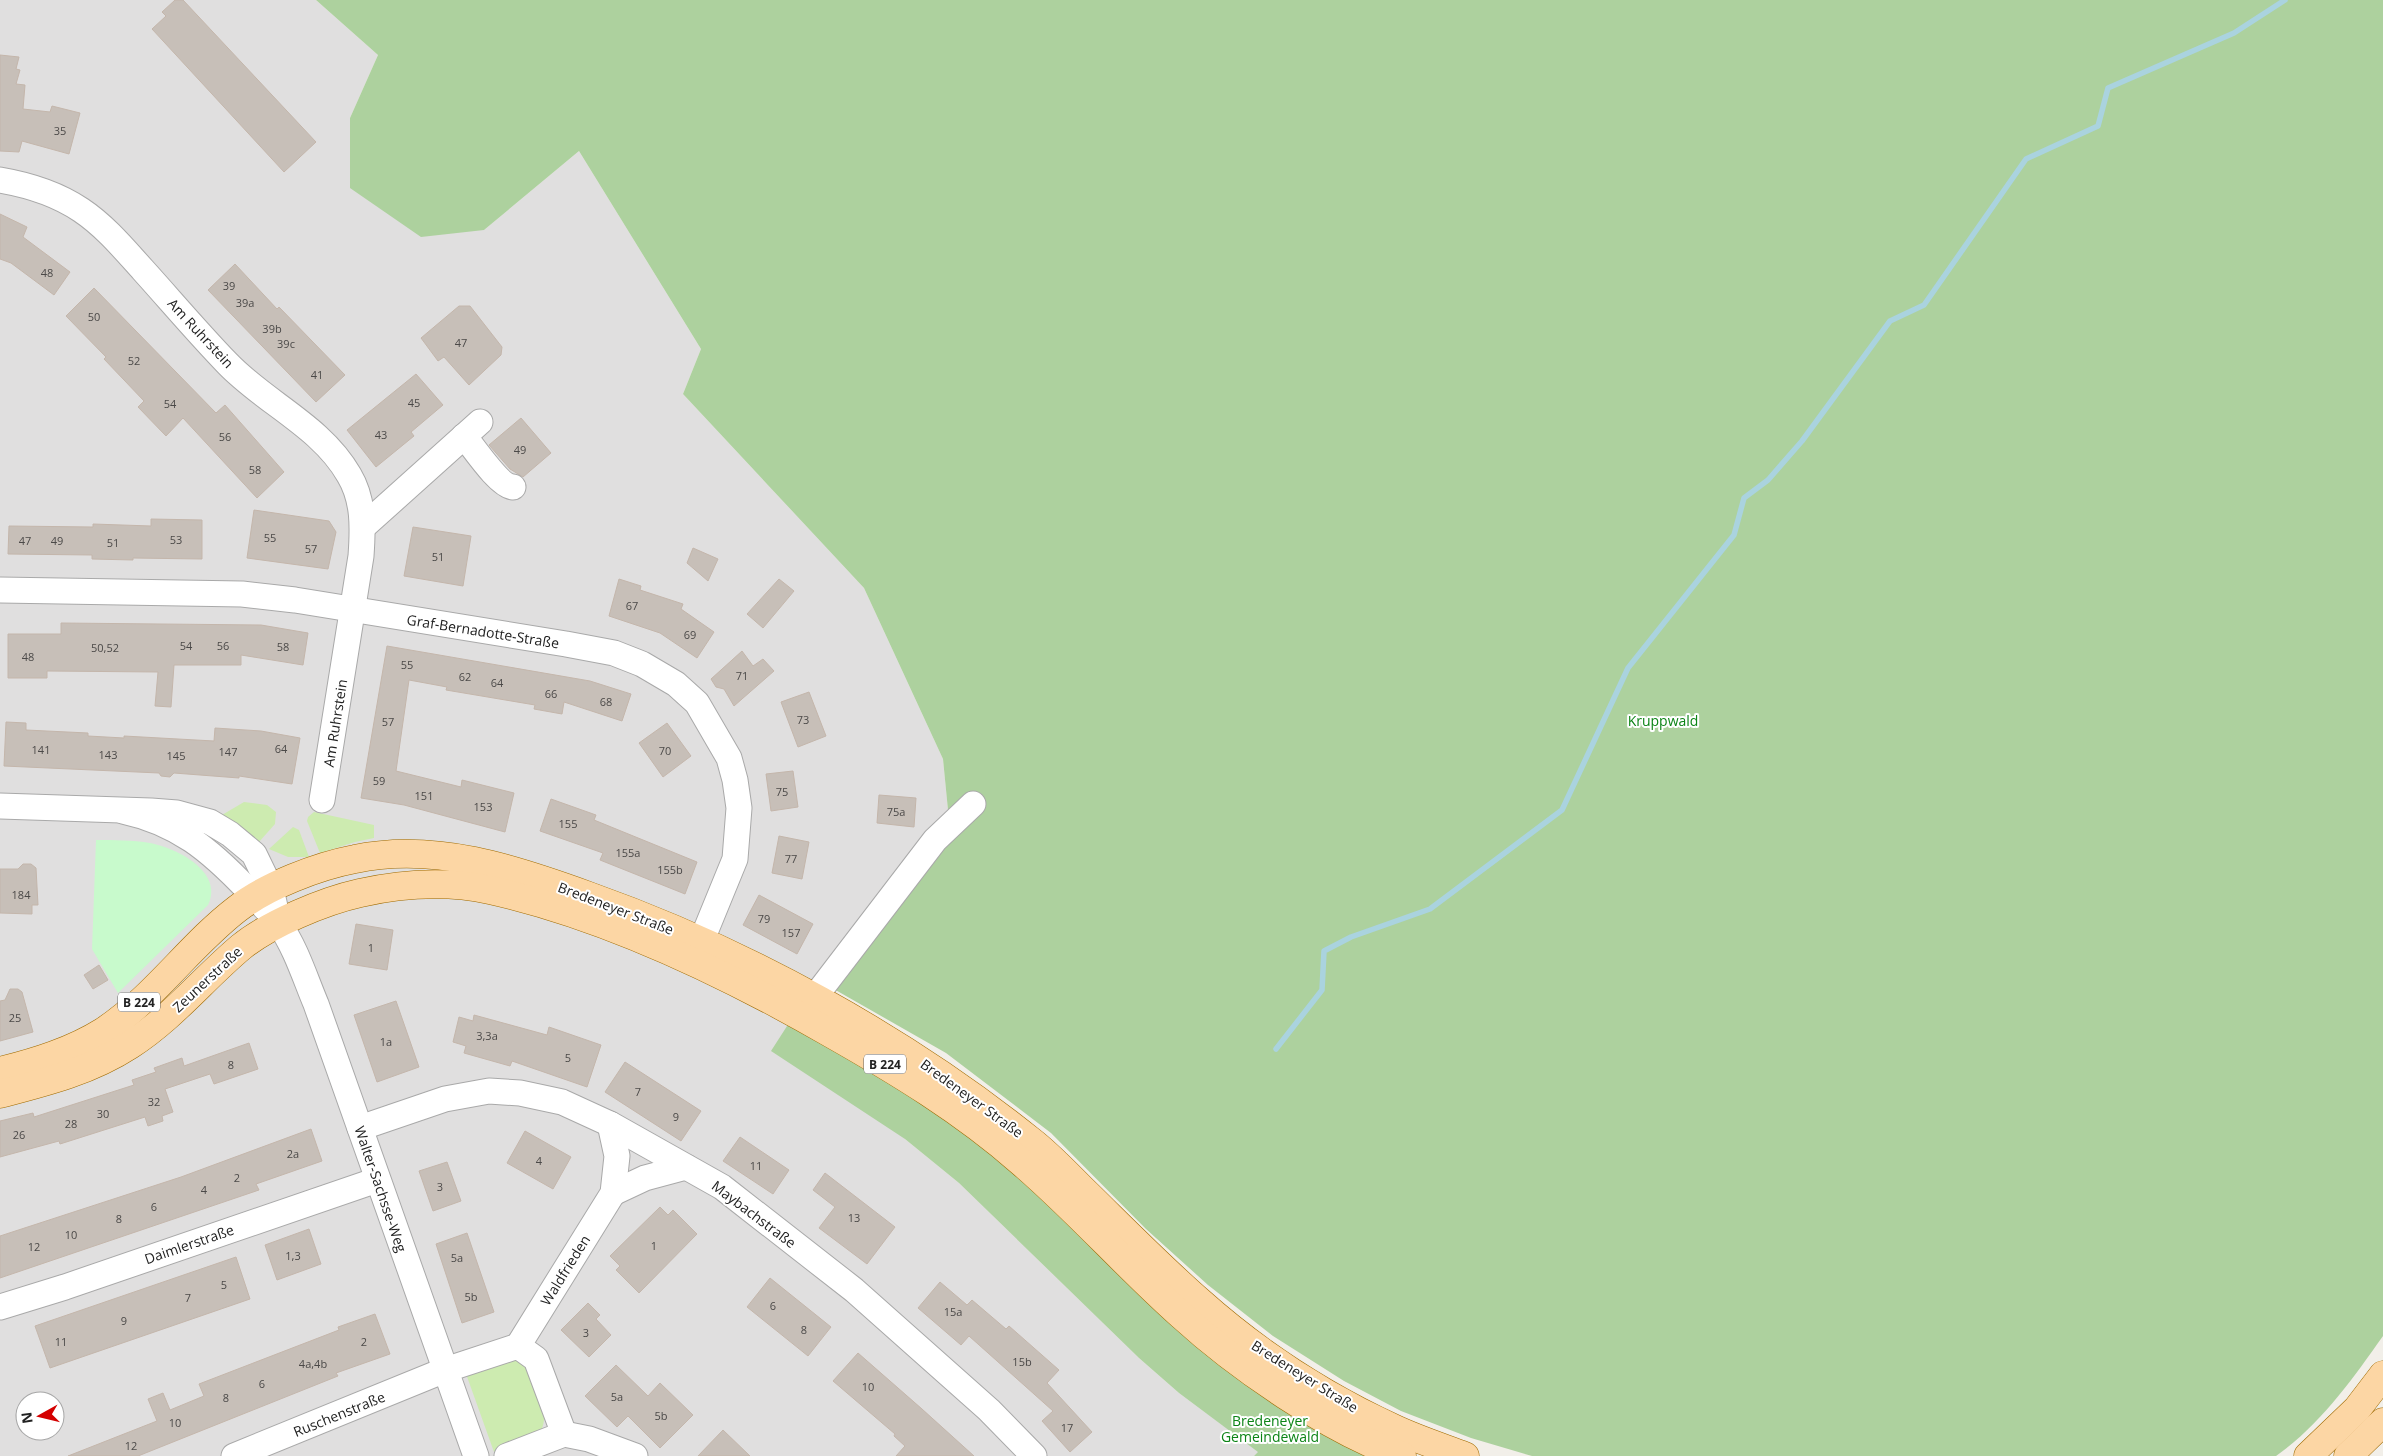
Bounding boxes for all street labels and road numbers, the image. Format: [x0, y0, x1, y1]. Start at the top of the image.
street label: Am Ruhrstein [164, 294, 238, 372]
street label: Graf-Bernadotte-Straße [405, 610, 561, 652]
street label: Am Ruhrstein [319, 678, 351, 768]
street label: Bredeneyer Straße [555, 877, 677, 939]
street label: Zeunerstraße [168, 942, 246, 1016]
road number: B 224 [118, 992, 160, 1012]
road number: B 224 [864, 1054, 906, 1074]
street label: Bredeneyer Straße [917, 1054, 1027, 1142]
street label: Walter-Sachsse-Weg [351, 1123, 412, 1255]
street label: Maybachstraße [708, 1176, 800, 1252]
street label: Daimlerstraße [142, 1220, 236, 1268]
street label: Waldfrieden [536, 1231, 594, 1309]
street label: Bredeneyer Straße [1248, 1335, 1362, 1417]
street label: Ruschenstraße [290, 1387, 388, 1441]

